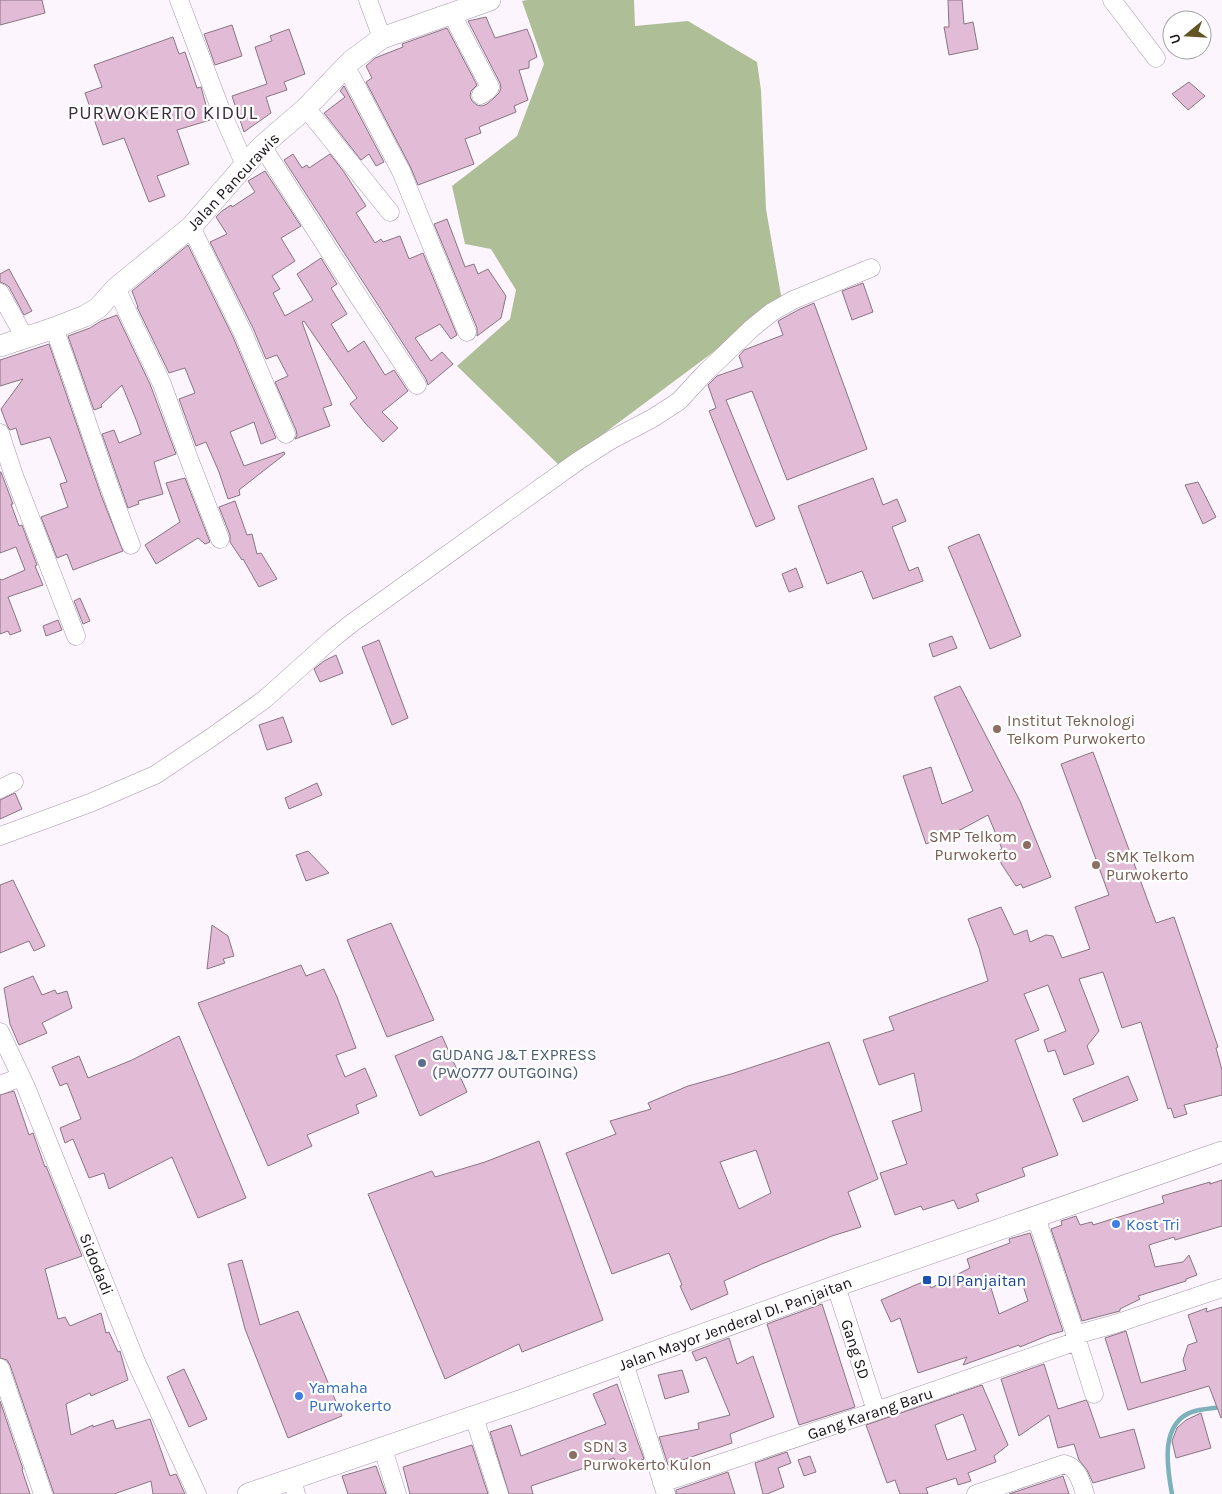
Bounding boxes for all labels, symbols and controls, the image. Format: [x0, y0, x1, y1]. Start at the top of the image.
north arrow [1162, 10, 1212, 60]
text: U [1166, 32, 1185, 46]
district label: PURWOKERTO KIDUL [68, 102, 258, 124]
street label: Jalan Pancurawis [183, 129, 283, 234]
place label: Institut Teknologi Telkom Purwokerto [1007, 711, 1145, 748]
marker: Institut Teknologi Telkom Purwokerto [991, 723, 1003, 735]
place label: SMP Telkom Purwokerto [929, 827, 1017, 864]
marker: SMP Telkom Purwokerto [1021, 839, 1033, 851]
place label: SMK Telkom Purwokerto [1106, 847, 1195, 884]
marker: SMK Telkom Purwokerto [1090, 859, 1102, 871]
place label: GUDANG J&T EXPRESS (PWO777 OUTGOING) [432, 1045, 597, 1082]
marker: GUDANG J&T EXPRESS (PWO777 OUTGOING) [416, 1057, 428, 1069]
place label: Kost Tri [1126, 1215, 1180, 1234]
marker: Kost Tri [1110, 1218, 1122, 1230]
street label: Sidodadi [76, 1230, 118, 1298]
place label: DI Panjaitan [937, 1271, 1026, 1290]
street label: Jalan Mayor Jenderal DI. Panjaitan [616, 1272, 855, 1375]
marker: DI Panjaitan [921, 1274, 933, 1286]
street label: Gang SD [837, 1317, 874, 1381]
place label: Yamaha Purwokerto [309, 1378, 391, 1415]
street label: Gang Karang Baru [805, 1383, 935, 1444]
marker: Yamaha Purwokerto [293, 1390, 305, 1402]
place label: SDN 3 Purwokerto Kulon [583, 1437, 712, 1474]
marker: SDN 3 Purwokerto Kulon [567, 1449, 579, 1461]

